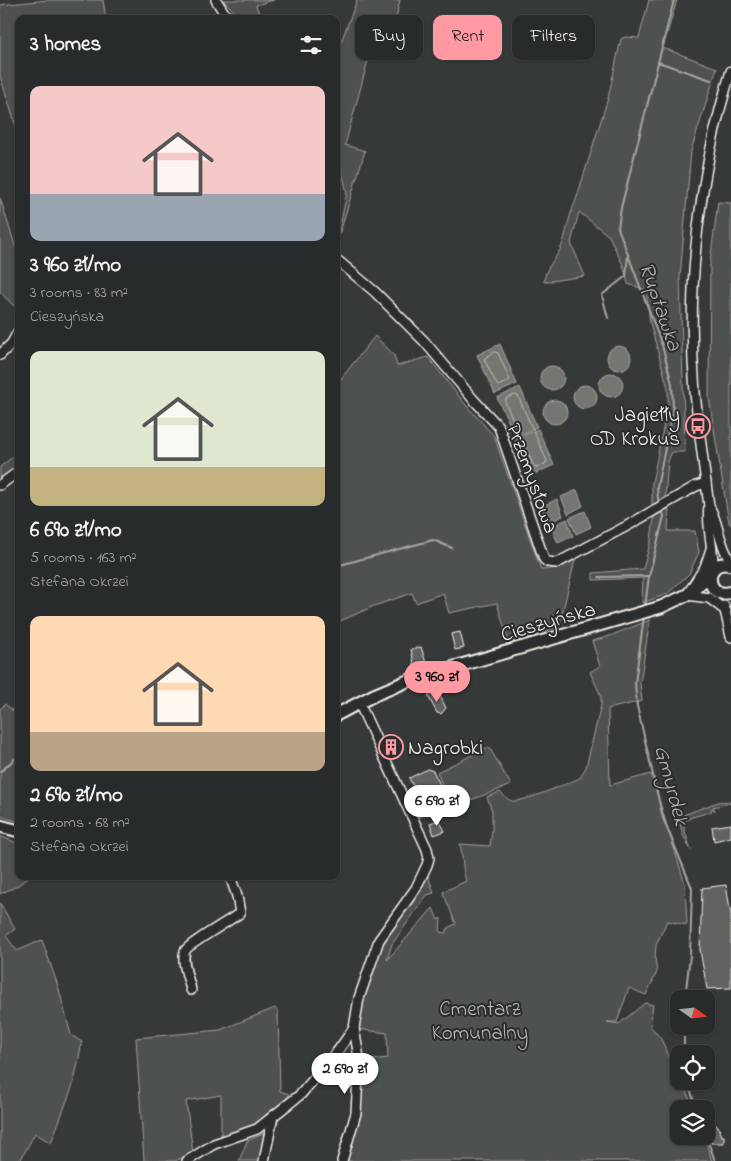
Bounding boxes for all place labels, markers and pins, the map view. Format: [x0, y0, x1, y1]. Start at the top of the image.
place label: Jagiełły OD Krokus [590, 401, 680, 455]
bus stop icon: Jagiełły OD Krokus [685, 413, 711, 439]
pin: 3 960 zł [385, 660, 489, 703]
building icon: Nagrobki [378, 734, 404, 760]
place label: Nagrobki [408, 734, 483, 766]
pin: 6 690 zł [385, 784, 489, 827]
pin: 2 690 zł [293, 1052, 397, 1095]

